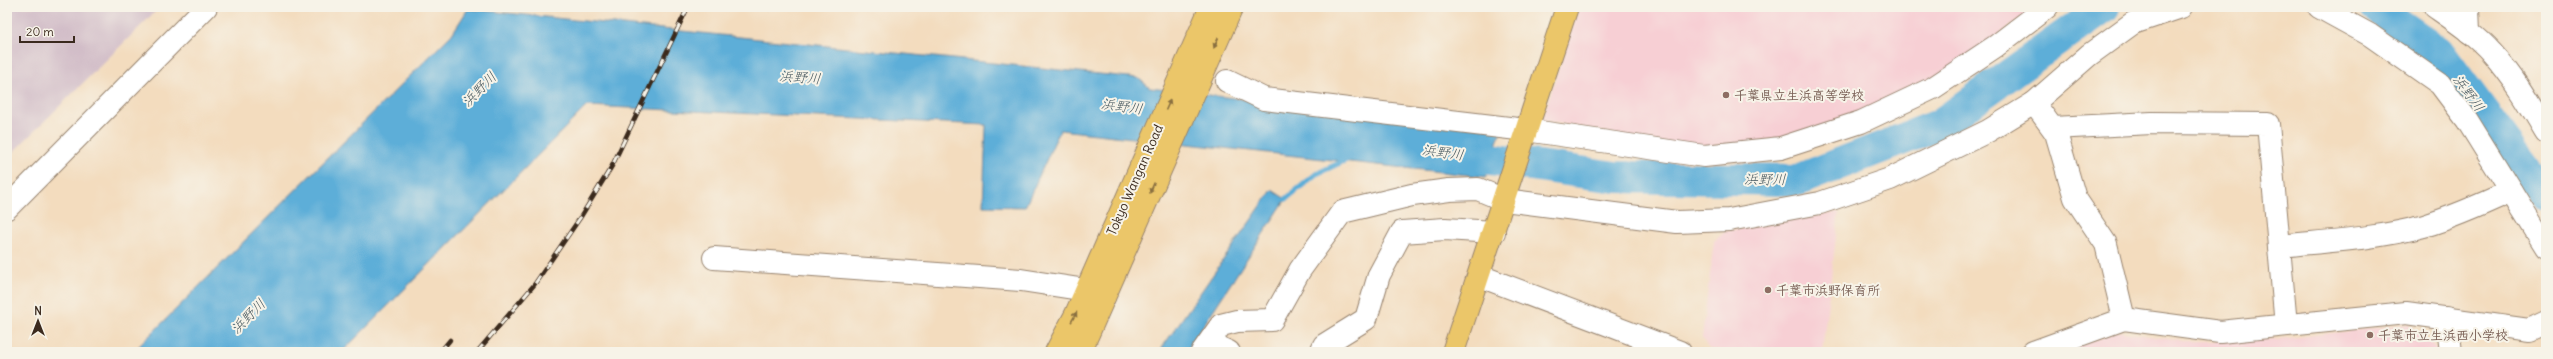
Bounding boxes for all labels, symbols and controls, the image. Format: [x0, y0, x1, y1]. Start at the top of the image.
scale bar [20, 18, 74, 44]
text: 20 m [26, 24, 54, 39]
one-way arrow [1213, 37, 1219, 49]
water label: 浜野川 [778, 66, 822, 88]
water label: 浜野川 [458, 68, 500, 110]
water label: 浜野川 [2449, 71, 2489, 115]
place label: 千葉県立生浜高等学校 [1734, 87, 1864, 104]
marker: 千葉県立生浜高等学校 [1721, 90, 1731, 100]
water label: 浜野川 [1100, 94, 1144, 118]
one-way arrow [1166, 98, 1172, 110]
street label: Tokyo Wangan Road [1103, 121, 1167, 238]
water label: 浜野川 [1421, 140, 1465, 164]
water label: 浜野川 [1744, 170, 1786, 188]
one-way arrow [1149, 182, 1155, 194]
place label: 千葉市浜野保育所 [1776, 282, 1880, 299]
marker: 千葉市浜野保育所 [1763, 285, 1773, 295]
water label: 浜野川 [227, 295, 269, 337]
north arrow [18, 301, 58, 341]
text: N [34, 304, 42, 318]
one-way arrow [1070, 311, 1077, 323]
place label: 千葉市立生浜西小学校 [2378, 327, 2508, 344]
marker: 千葉市立生浜西小学校 [2365, 330, 2375, 340]

